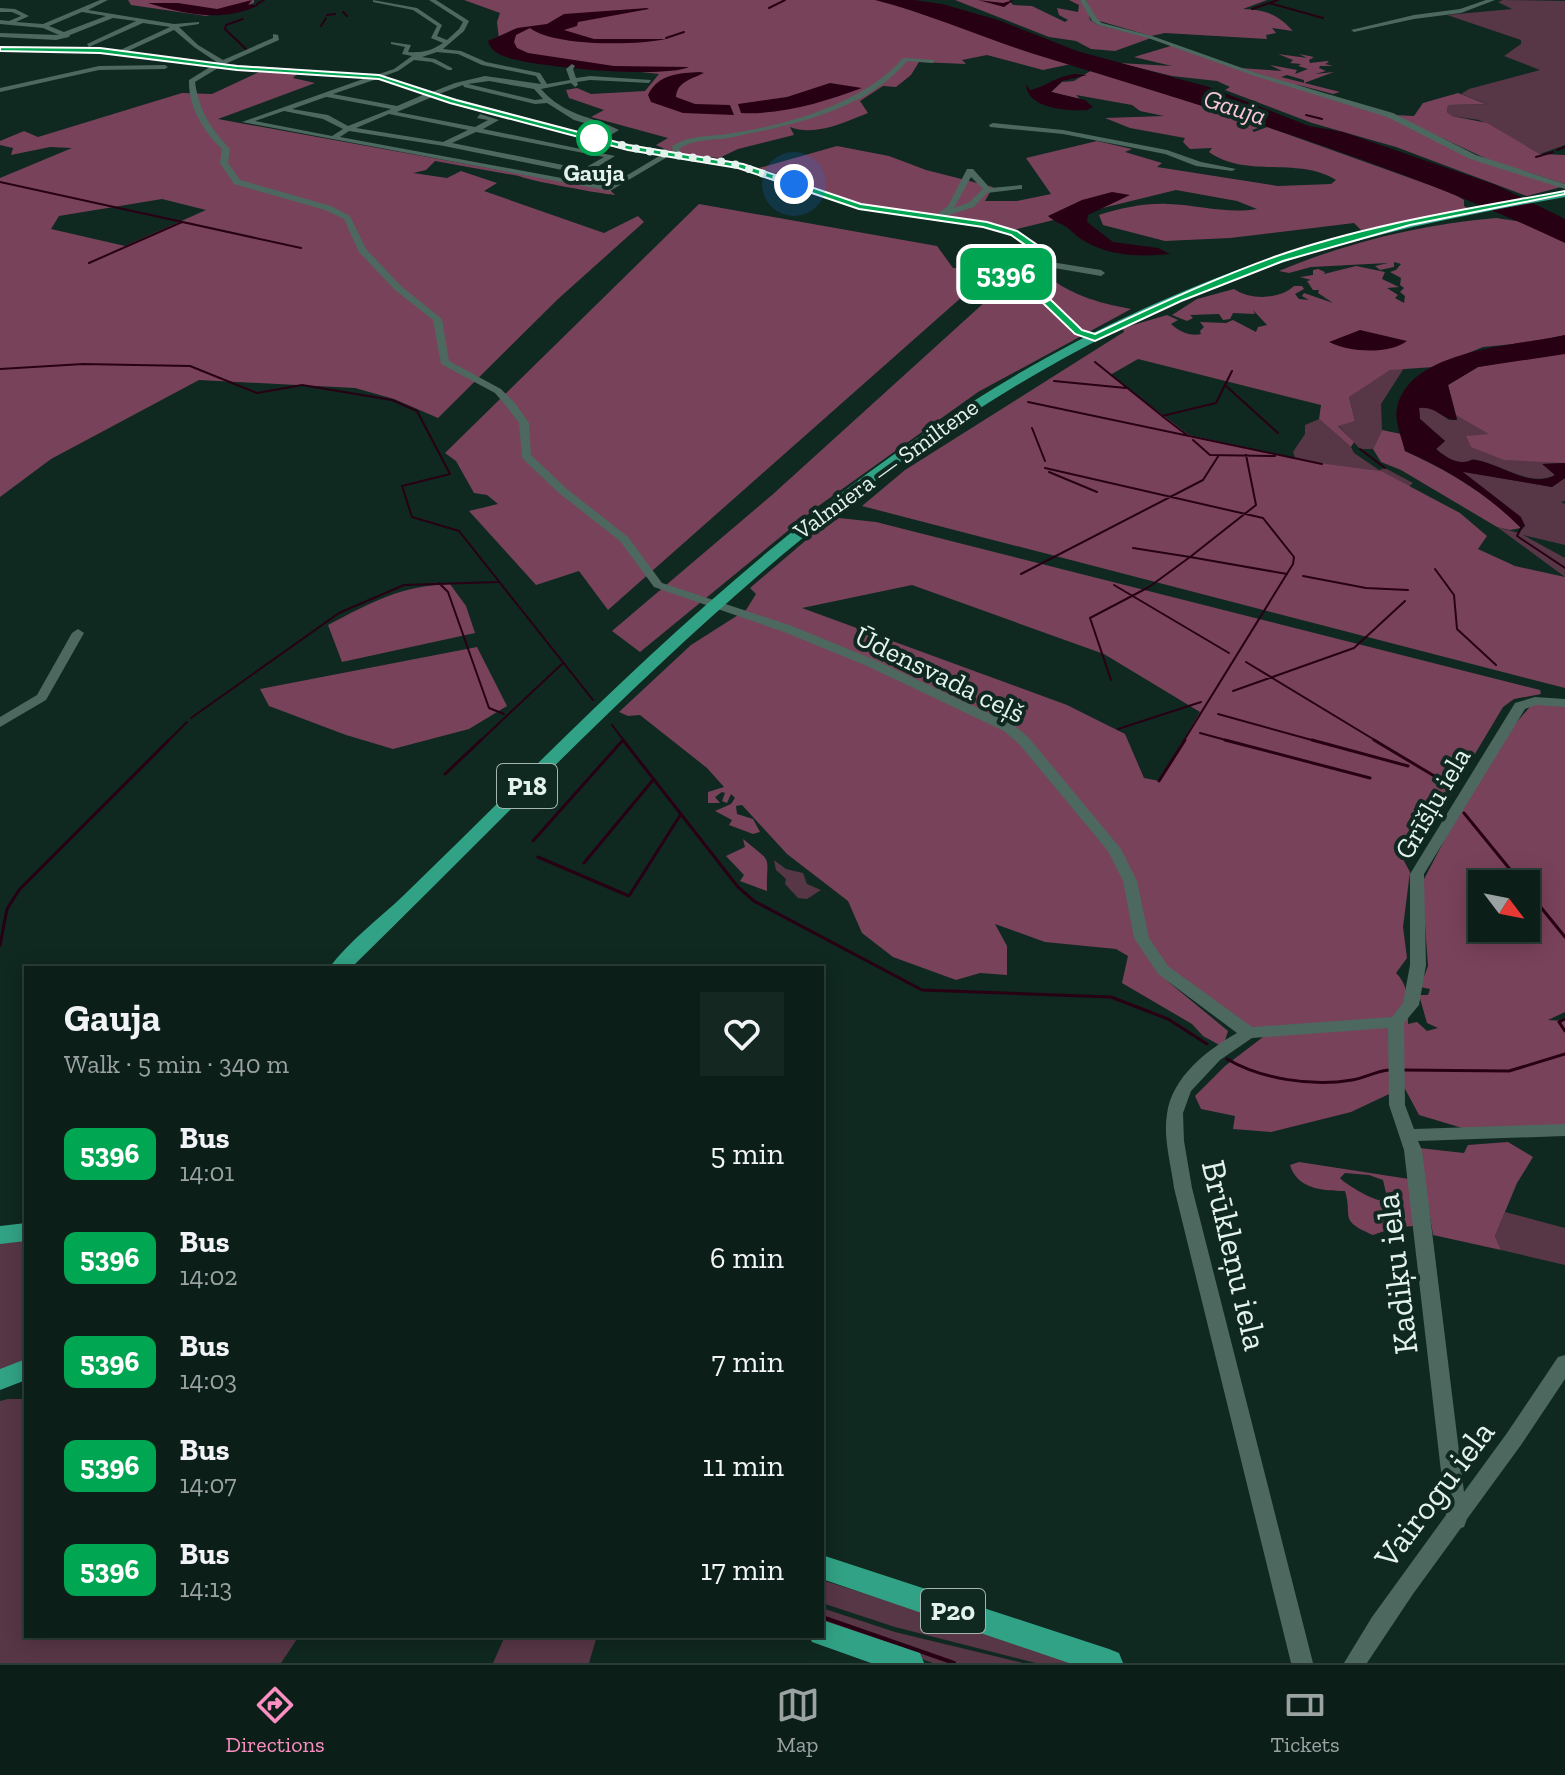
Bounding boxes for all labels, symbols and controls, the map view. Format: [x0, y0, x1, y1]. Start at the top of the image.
water label: Gauja [1200, 82, 1270, 132]
marker: Gauja [577, 121, 611, 155]
place label: Gauja [563, 158, 625, 187]
your location [774, 164, 814, 204]
line badge: 5396 [950, 248, 1062, 300]
text: 5396 [976, 257, 1036, 290]
street label: Valmiera — Smiltene [787, 392, 984, 546]
street label: Ūdensvada ceļš [849, 619, 1030, 730]
street label: Grīšļu iela [1387, 741, 1478, 865]
road number: P18 [497, 764, 557, 808]
north arrow [1468, 870, 1540, 942]
map controls [1468, 870, 1540, 942]
button: heart [700, 992, 784, 1076]
text: Gauja [64, 995, 161, 1041]
text: Walk · 5 min · 340 m [64, 1048, 289, 1080]
text: Bus [180, 1120, 230, 1156]
text: 5 min [710, 1136, 784, 1172]
text: 5396 [80, 1137, 140, 1170]
text: 14:01 [180, 1156, 234, 1188]
street label: Brūkleņu iela [1193, 1156, 1276, 1354]
street label: Kadiķu iela [1366, 1191, 1427, 1357]
text: Bus [180, 1224, 230, 1260]
text: 6 min [710, 1240, 784, 1276]
text: 5396 [80, 1241, 140, 1274]
text: 14:02 [180, 1260, 238, 1292]
text: Bus [180, 1328, 230, 1364]
text: 7 min [712, 1344, 784, 1380]
text: 5396 [80, 1345, 140, 1378]
text: 14:03 [180, 1364, 237, 1396]
street label: Vairogu iela [1365, 1413, 1503, 1577]
text: Bus [180, 1432, 230, 1468]
text: 11 min [703, 1448, 784, 1484]
text: 5396 [80, 1449, 140, 1482]
text: 14:07 [180, 1468, 237, 1500]
text: Bus [180, 1536, 230, 1572]
text: 17 min [701, 1552, 784, 1588]
text: 5396 [80, 1553, 140, 1586]
text: 14:13 [180, 1572, 232, 1604]
road number: P20 [921, 1589, 985, 1633]
tab: Directions [225, 1683, 325, 1758]
tab: Map [776, 1683, 820, 1758]
tab: Tickets [1270, 1683, 1340, 1758]

